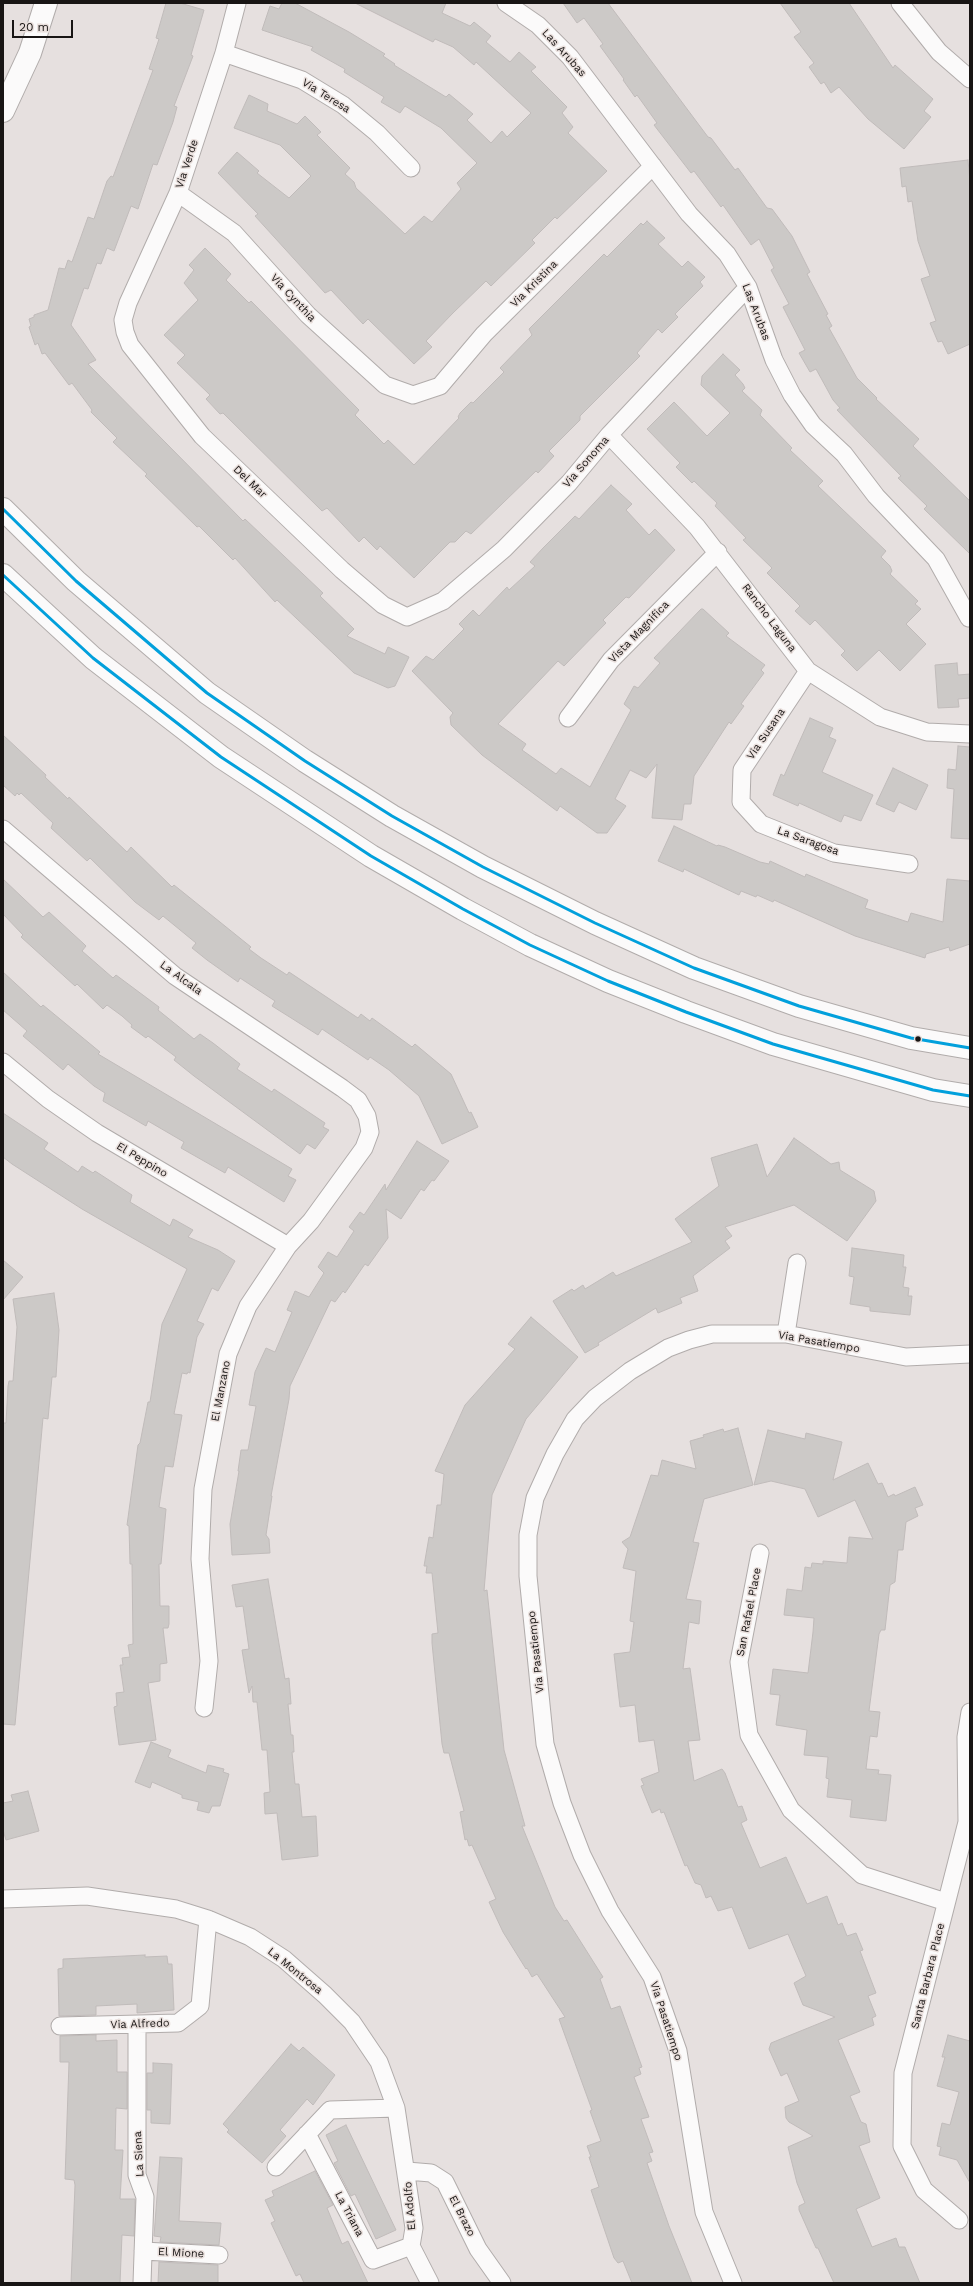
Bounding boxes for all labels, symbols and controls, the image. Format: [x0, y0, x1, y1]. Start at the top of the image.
scale bar [14, 12, 75, 38]
text: 20 m [19, 20, 49, 34]
street label: Las Arubas [539, 26, 589, 80]
street label: Via Teresa [299, 76, 353, 116]
street label: Via Verde [173, 138, 201, 190]
street label: Via Kristina [508, 258, 560, 310]
street label: Via Cynthia [268, 271, 318, 325]
street label: Las Arubas [739, 282, 773, 342]
street label: Via Sonoma [560, 434, 612, 490]
street label: Del Mar [231, 463, 269, 501]
street label: Rancho Laguna [739, 581, 799, 655]
street label: Vista Magnifica [606, 598, 672, 666]
street label: Via Susana [744, 706, 788, 762]
street label: La Saragosa [775, 824, 841, 858]
street label: La Alcala [157, 958, 205, 998]
unlabelled marker [913, 1034, 923, 1044]
street label: El Peppino [114, 1140, 170, 1180]
street label: Via Pasatiempo [777, 1328, 861, 1356]
street label: El Manzano [209, 1359, 233, 1423]
street label: San Rafael Place [734, 1567, 764, 1657]
street label: Via Pasatiempo [525, 1610, 547, 1694]
street label: Santa Barbara Place [908, 1922, 948, 2030]
street label: La Montrosa [265, 1945, 325, 1997]
street label: Via Pasatiempo [647, 1980, 685, 2062]
street label: Via Alfredo [110, 2016, 170, 2032]
street label: La Siena [131, 2131, 147, 2177]
street label: El Adolfo [401, 2181, 419, 2231]
street label: La Triana [332, 2189, 366, 2239]
street label: El Brazo [446, 2193, 478, 2239]
street label: El Mione [158, 2245, 204, 2261]

